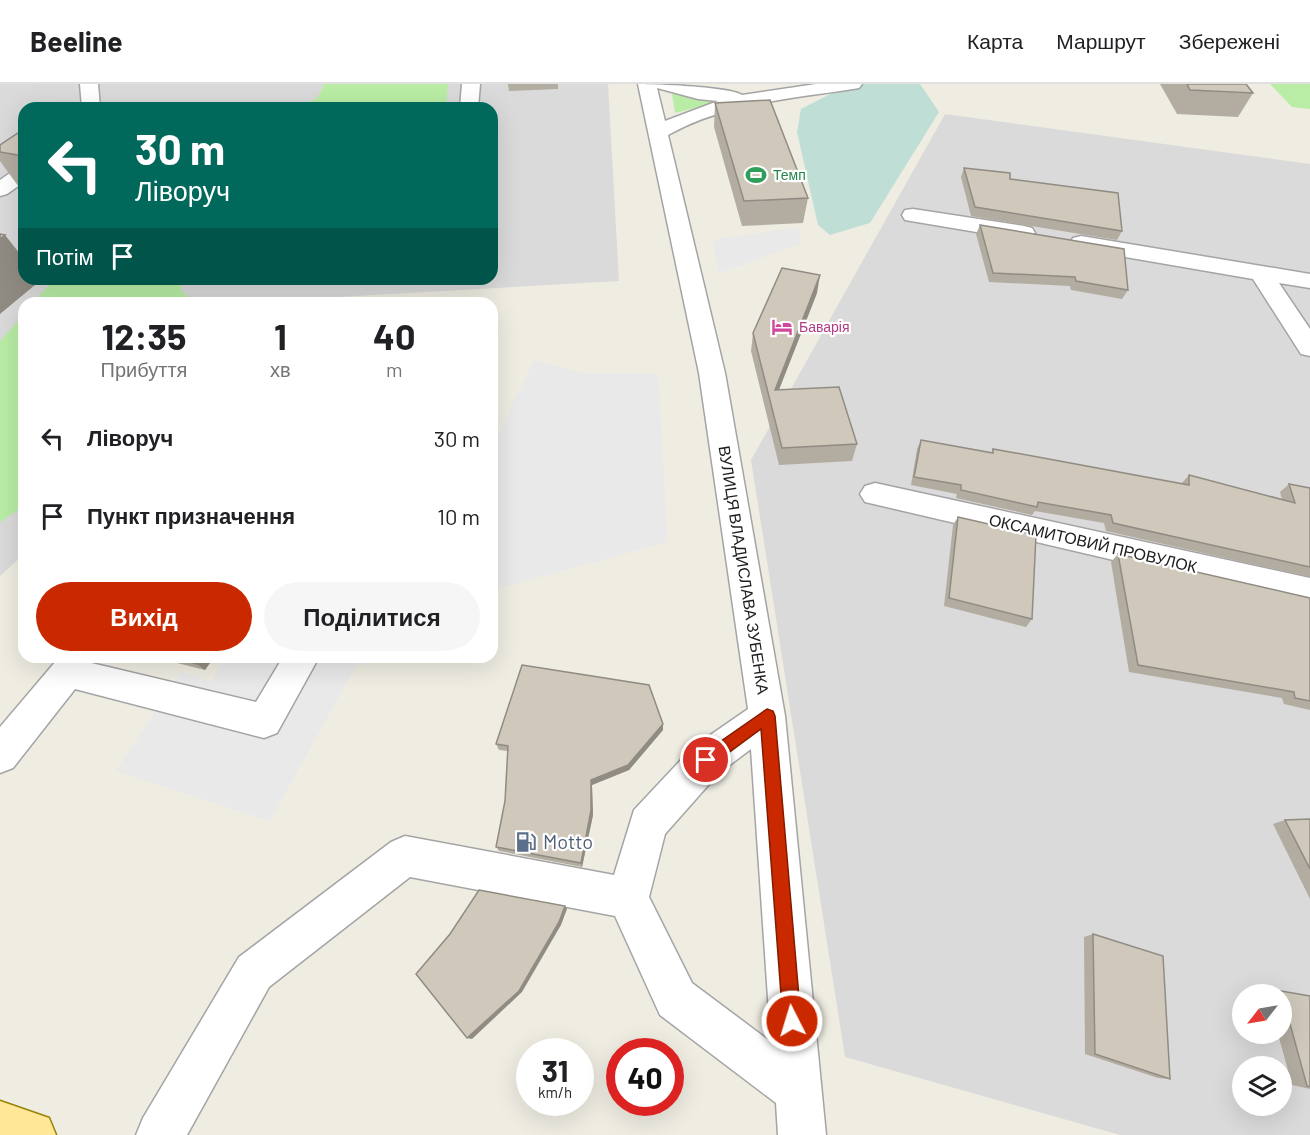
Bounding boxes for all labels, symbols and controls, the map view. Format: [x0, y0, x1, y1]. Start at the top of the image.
text: Beeline [30, 24, 122, 58]
text: Карта [967, 28, 1023, 53]
text: Маршрут [1056, 28, 1146, 53]
text: Збережені [1179, 28, 1280, 53]
text: 30 m [135, 123, 225, 173]
icon: left [36, 126, 114, 204]
sports icon: Темп [744, 163, 768, 187]
place label: Темп [773, 166, 806, 183]
text: Ліворуч [135, 174, 230, 206]
icon: arrive [106, 240, 139, 273]
text: Потім [36, 243, 94, 269]
text: 12:35 [102, 314, 186, 357]
text: 1 [274, 314, 287, 357]
text: 40 [373, 314, 415, 357]
hotel icon: Баварія [770, 315, 794, 339]
place label: Баварія [799, 318, 850, 335]
text: Прибуття [101, 357, 187, 381]
text: хв [270, 357, 291, 381]
text: m [386, 357, 403, 381]
icon: left [36, 422, 69, 455]
text: Ліворуч [87, 424, 173, 450]
text: 30 m [434, 425, 480, 451]
street label: ВУЛИЦЯ ВЛАДИСЛАВА ЗУБЕНКА [715, 444, 774, 696]
icon: arrive [36, 500, 69, 533]
text: Пункт призначення [87, 502, 295, 528]
text: 10 m [437, 503, 480, 529]
street label: ОКСАМИТОВИЙ ПРОВУЛОК [987, 509, 1200, 576]
button: Вихід [36, 582, 252, 651]
button: Поділитися [264, 582, 480, 651]
pin [680, 734, 731, 785]
icon: arrive [689, 743, 722, 776]
place label: Motto [543, 829, 593, 853]
fuel station icon: Motto [514, 830, 538, 854]
north arrow [1232, 984, 1292, 1044]
map controls [1232, 984, 1292, 1116]
position arrow [760, 989, 824, 1053]
speed limit sign: 40 [606, 1038, 684, 1116]
text: 31 [542, 1052, 568, 1088]
button: layers [1232, 1056, 1292, 1116]
text: km/h [538, 1083, 572, 1101]

